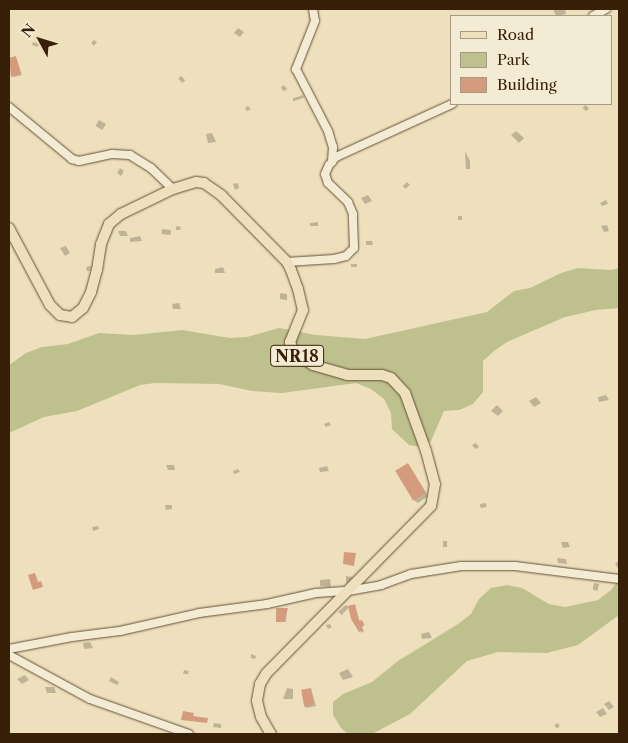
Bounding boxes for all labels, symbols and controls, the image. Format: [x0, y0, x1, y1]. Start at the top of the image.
north arrow [15, 15, 65, 65]
legend [450, 15, 613, 105]
text: N [18, 20, 39, 41]
text: Road [497, 25, 534, 44]
text: Park [497, 50, 530, 69]
text: Building [497, 75, 557, 94]
road number: NR18 [270, 342, 324, 370]

